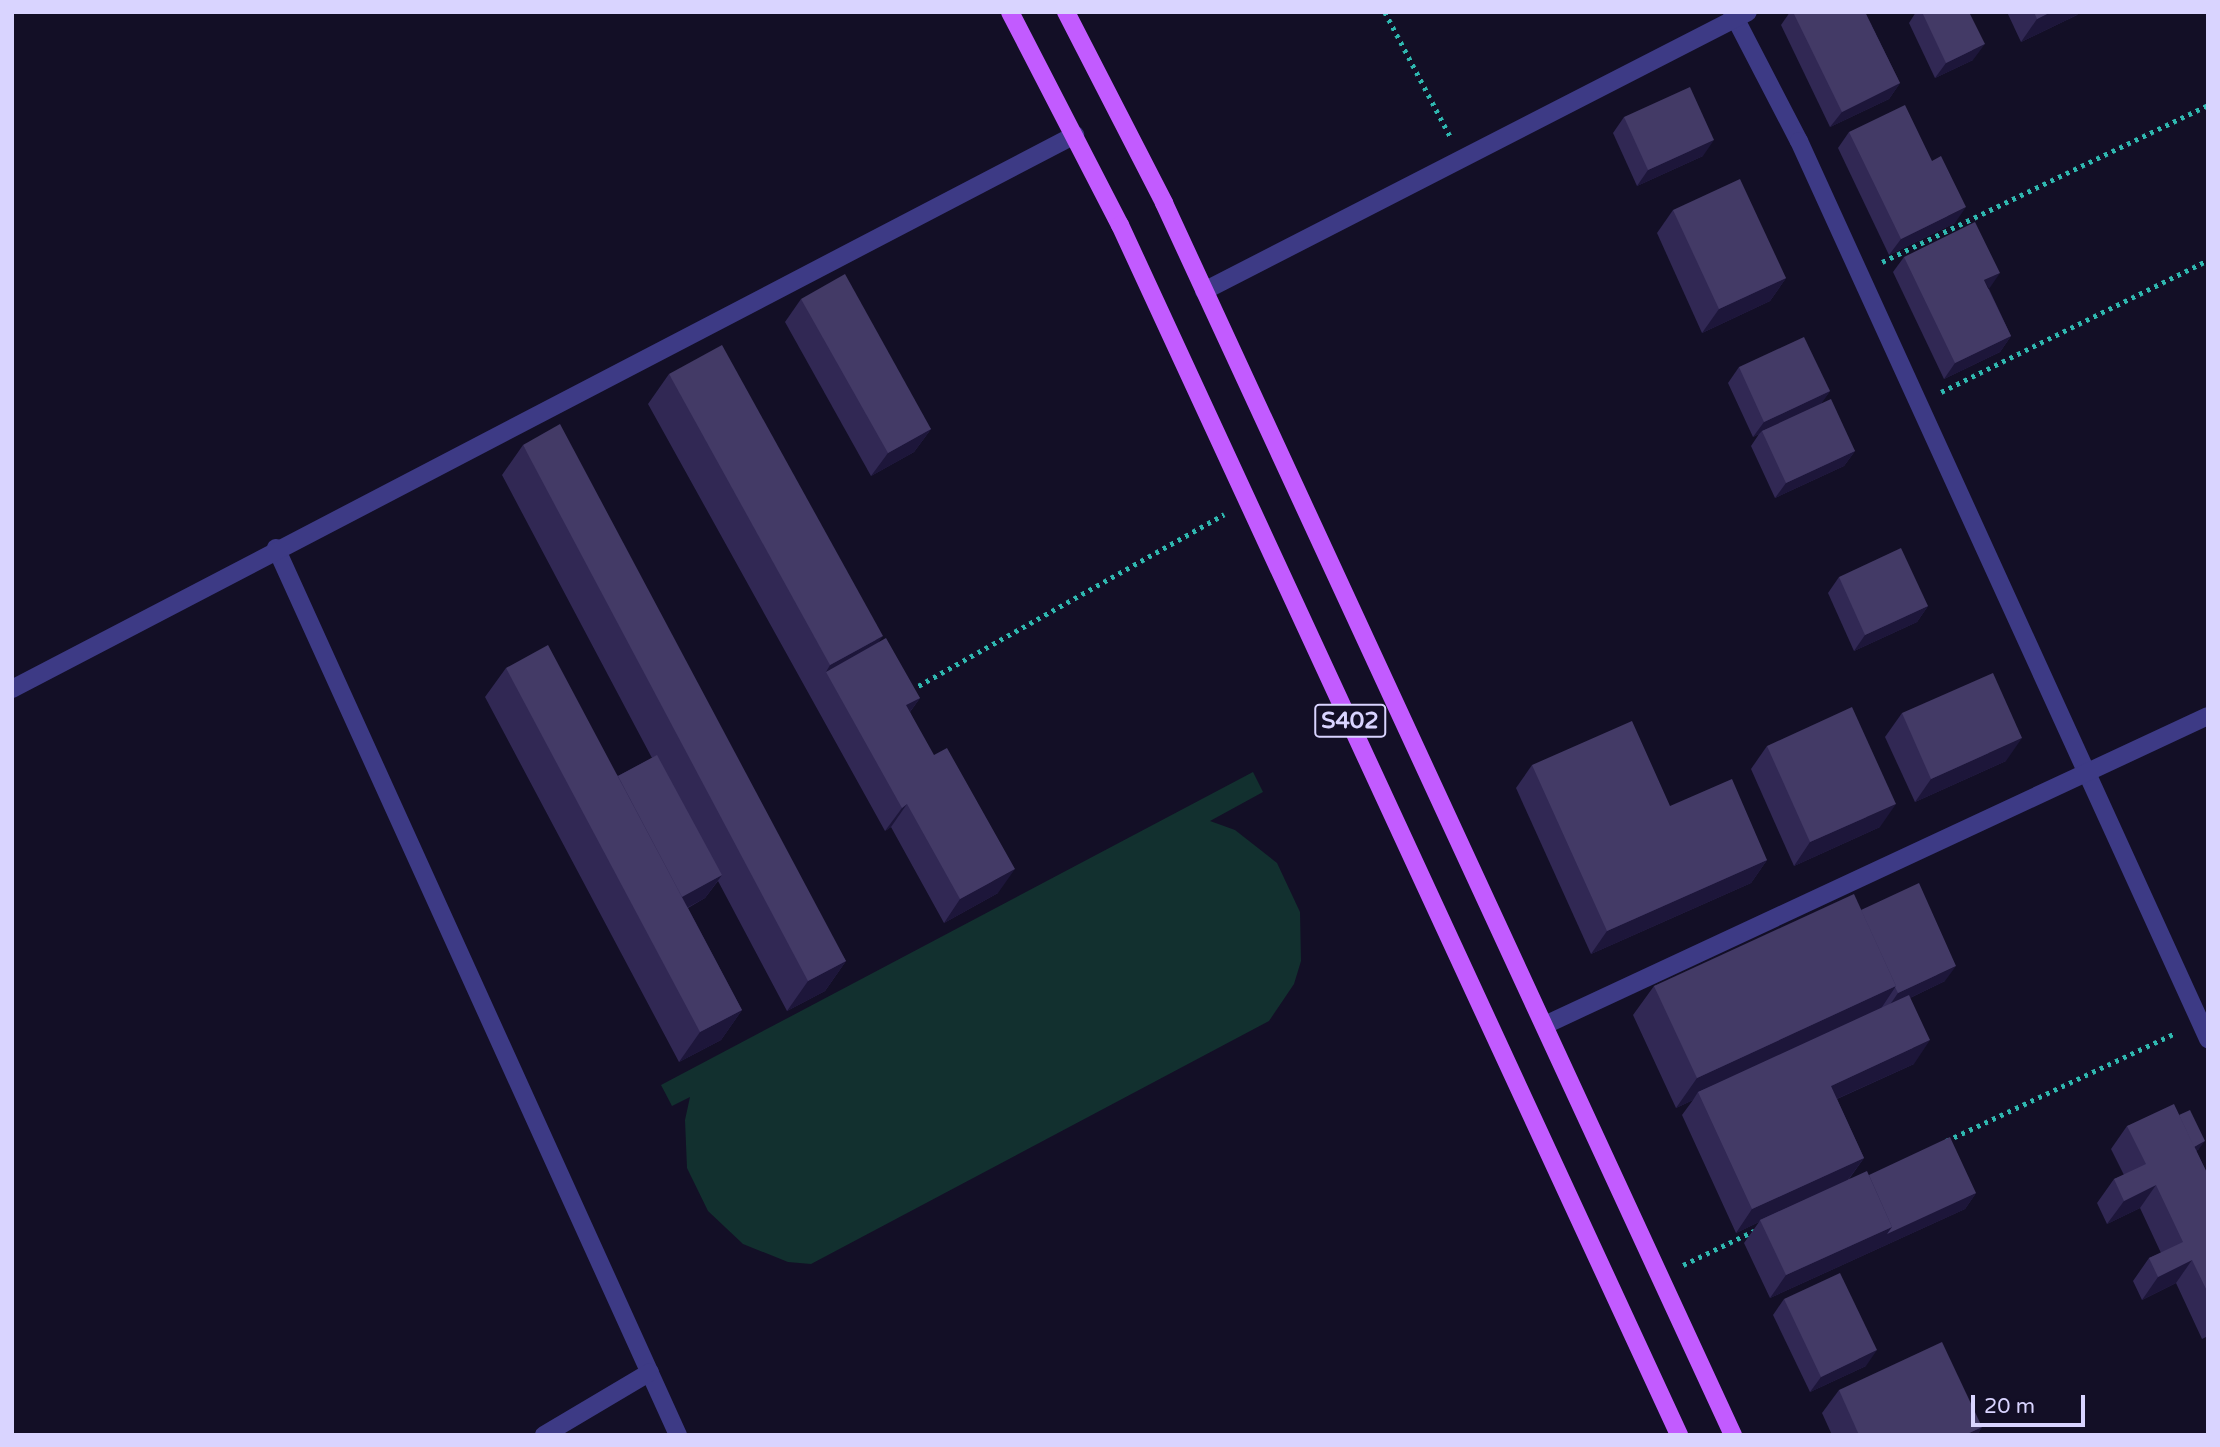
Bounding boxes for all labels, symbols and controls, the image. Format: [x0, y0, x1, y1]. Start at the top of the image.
road number: S402 [1313, 702, 1387, 740]
scale bar [1975, 1380, 2089, 1424]
text: 20 m [1984, 1394, 2035, 1419]

